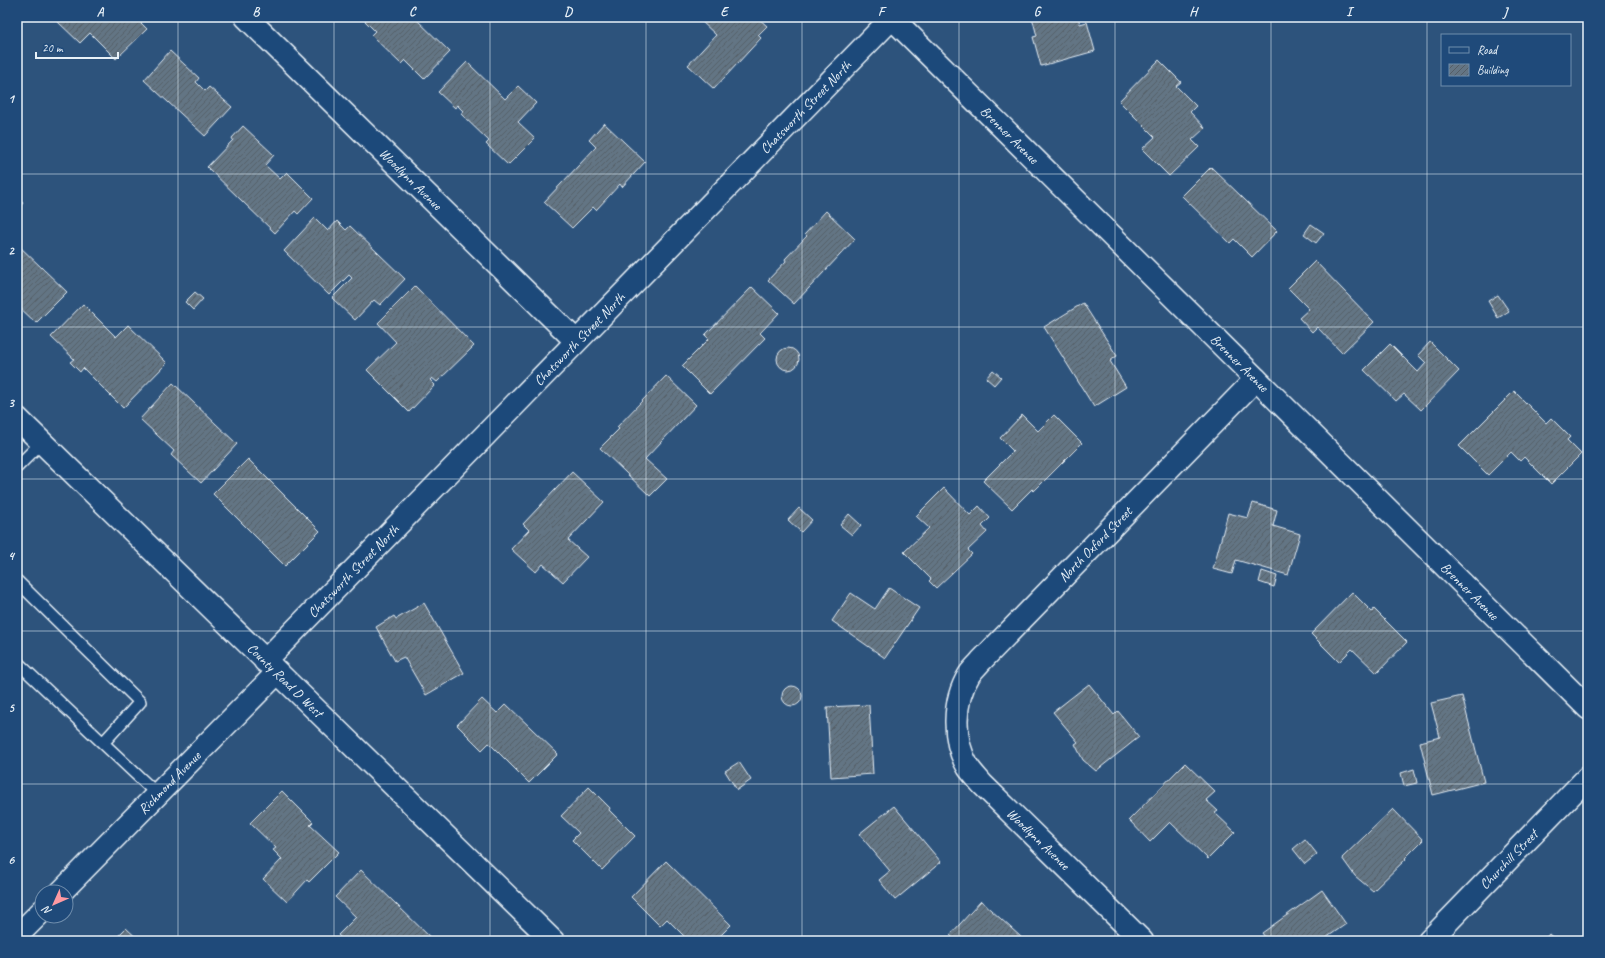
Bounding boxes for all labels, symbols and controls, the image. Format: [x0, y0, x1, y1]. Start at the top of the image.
text: A [97, 4, 105, 20]
text: B [253, 4, 261, 20]
text: C [409, 4, 417, 20]
text: D [564, 4, 573, 20]
text: E [721, 4, 730, 20]
text: F [878, 4, 887, 20]
text: G [1034, 4, 1042, 20]
text: H [1189, 4, 1199, 20]
text: I [1346, 4, 1355, 20]
text: J [1502, 4, 1509, 20]
scale bar [36, 34, 118, 60]
legend [1441, 34, 1571, 86]
text: 20 m [42, 40, 64, 56]
text: Road [1477, 42, 1499, 58]
street label: Chatsworth Street North [756, 56, 856, 157]
text: Building [1477, 62, 1509, 78]
text: 1 [8, 91, 16, 107]
street label: Brenner Avenue [977, 102, 1043, 168]
street label: Woodlynn Avenue [376, 144, 447, 214]
text: 2 [8, 243, 15, 259]
street label: Chatsworth Street North [530, 288, 629, 389]
street label: Brenner Avenue [1207, 330, 1273, 396]
text: 3 [8, 395, 15, 411]
street label: North Oxford Street [1055, 502, 1136, 585]
street label: Chatsworth Street North [304, 520, 403, 621]
text: 4 [8, 548, 16, 564]
street label: Brenner Avenue [1437, 558, 1503, 624]
street label: County Road D West [244, 639, 328, 722]
text: 5 [8, 700, 15, 716]
street label: Richmond Avenue [134, 746, 205, 817]
street label: Woodlynn Avenue [1003, 805, 1074, 874]
street label: Churchill Street [1476, 824, 1543, 892]
text: 6 [8, 852, 15, 868]
north arrow [34, 884, 74, 924]
text: N [38, 902, 54, 918]

